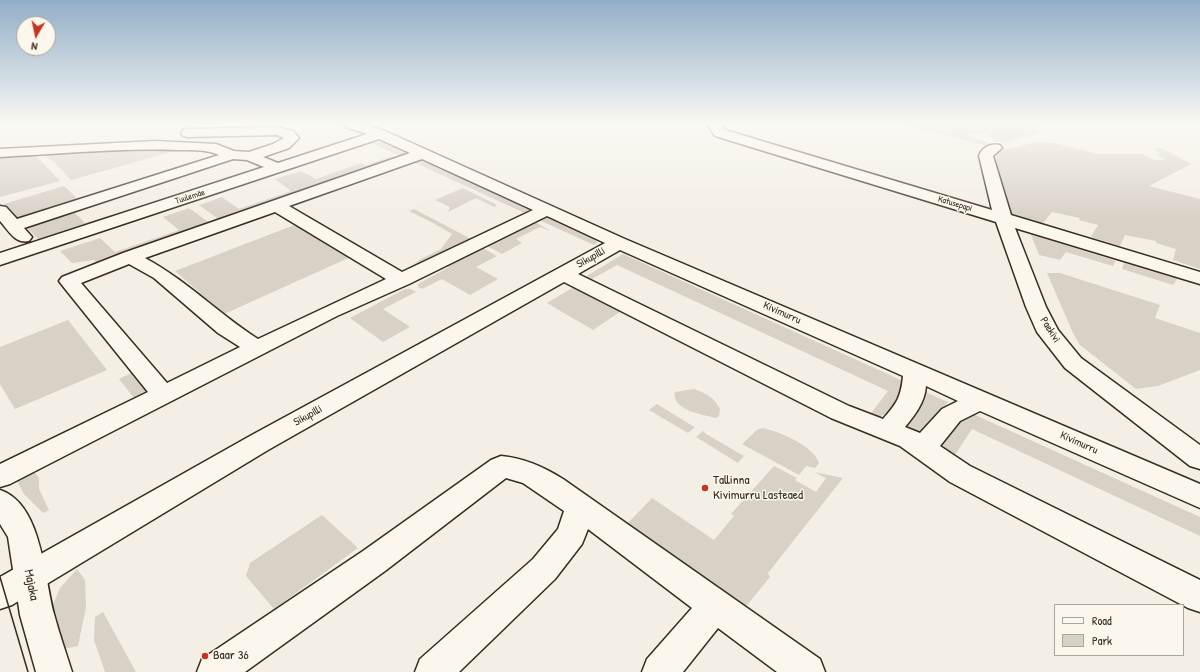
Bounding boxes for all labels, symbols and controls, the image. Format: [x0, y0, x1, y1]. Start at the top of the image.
north arrow [16, 16, 56, 56]
text: N [30, 39, 38, 54]
street label: Tuulemäe [174, 187, 206, 207]
street label: Katusepapi [937, 194, 973, 214]
street label: Sikupilli [574, 245, 608, 271]
street label: Kivimurru [761, 299, 803, 327]
street label: Paekivi [1037, 315, 1063, 345]
street label: Sikupilli [291, 403, 325, 429]
street label: Kivimurru [1058, 429, 1100, 457]
place label: Tallinna Kivimurru Lasteaed [713, 473, 803, 504]
marker: Tallinna Kivimurru Lasteaed [700, 483, 710, 493]
street label: Majaka [20, 568, 42, 602]
legend [1054, 604, 1184, 656]
text: Road [1092, 612, 1112, 629]
text: Park [1092, 632, 1112, 649]
place label: Baar 36 [213, 648, 249, 664]
marker: Baar 36 [200, 651, 210, 661]

